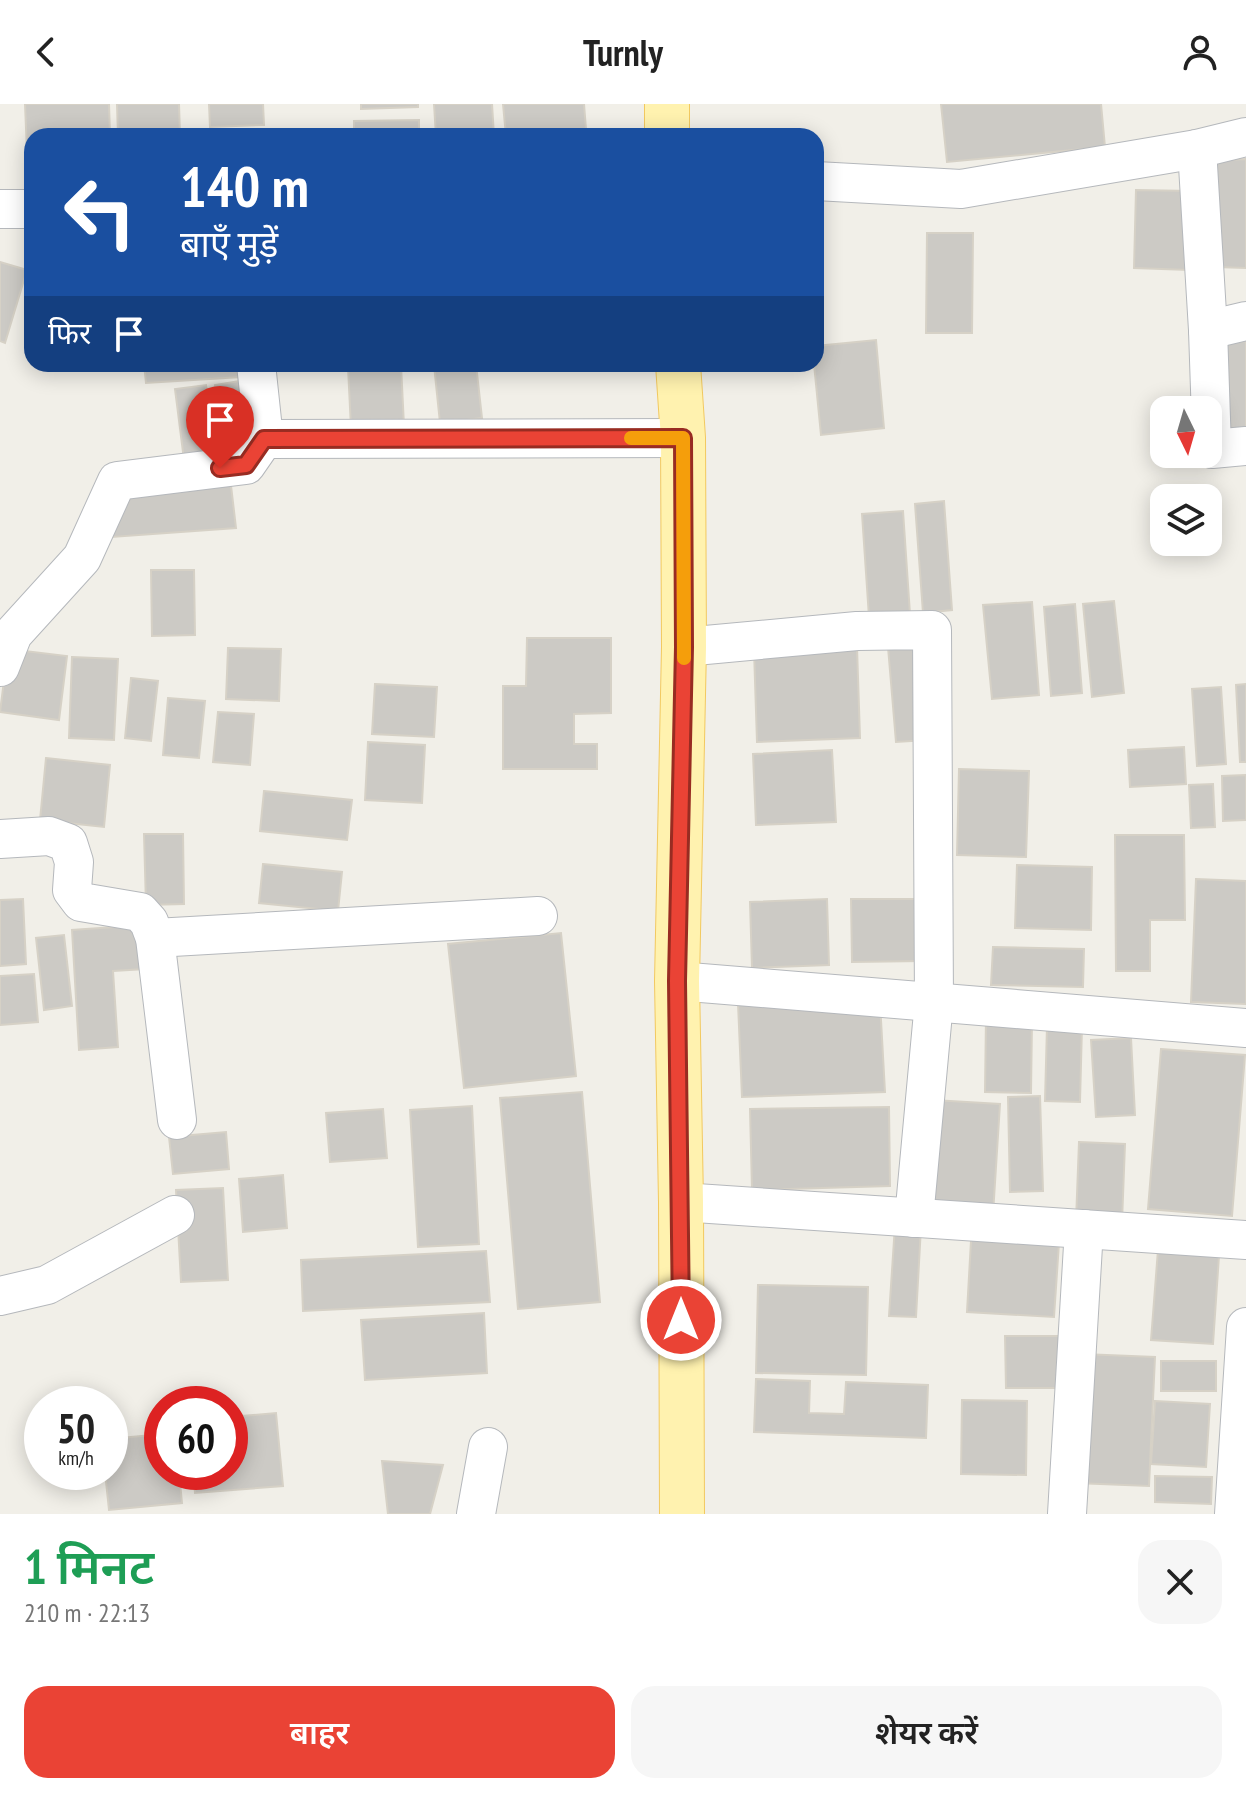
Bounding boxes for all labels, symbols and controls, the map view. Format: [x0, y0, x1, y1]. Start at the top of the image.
text: Turnly [583, 29, 663, 76]
icon: back [24, 30, 68, 74]
icon: person [1178, 30, 1222, 74]
text: 140 m [180, 150, 309, 222]
icon: left [48, 160, 152, 264]
text: बाएँ मुड़ें [180, 220, 278, 267]
icon: arrive [107, 312, 151, 356]
text: फिर [48, 313, 91, 352]
pin [186, 386, 254, 468]
north arrow [1150, 396, 1222, 468]
map controls [1150, 396, 1222, 556]
icon: arrive [198, 398, 242, 442]
button: layers [1150, 484, 1222, 556]
position arrow [639, 1278, 723, 1362]
speed limit sign: 60 [144, 1386, 248, 1490]
text: 50 [57, 1402, 95, 1454]
text: km/h [58, 1445, 94, 1471]
text: 1 मिनट [24, 1535, 154, 1597]
button: close [1138, 1540, 1222, 1624]
text: 210 m · 22:13 [24, 1596, 150, 1629]
button: बाहर [24, 1686, 615, 1778]
button: शेयर करें [631, 1686, 1222, 1778]

